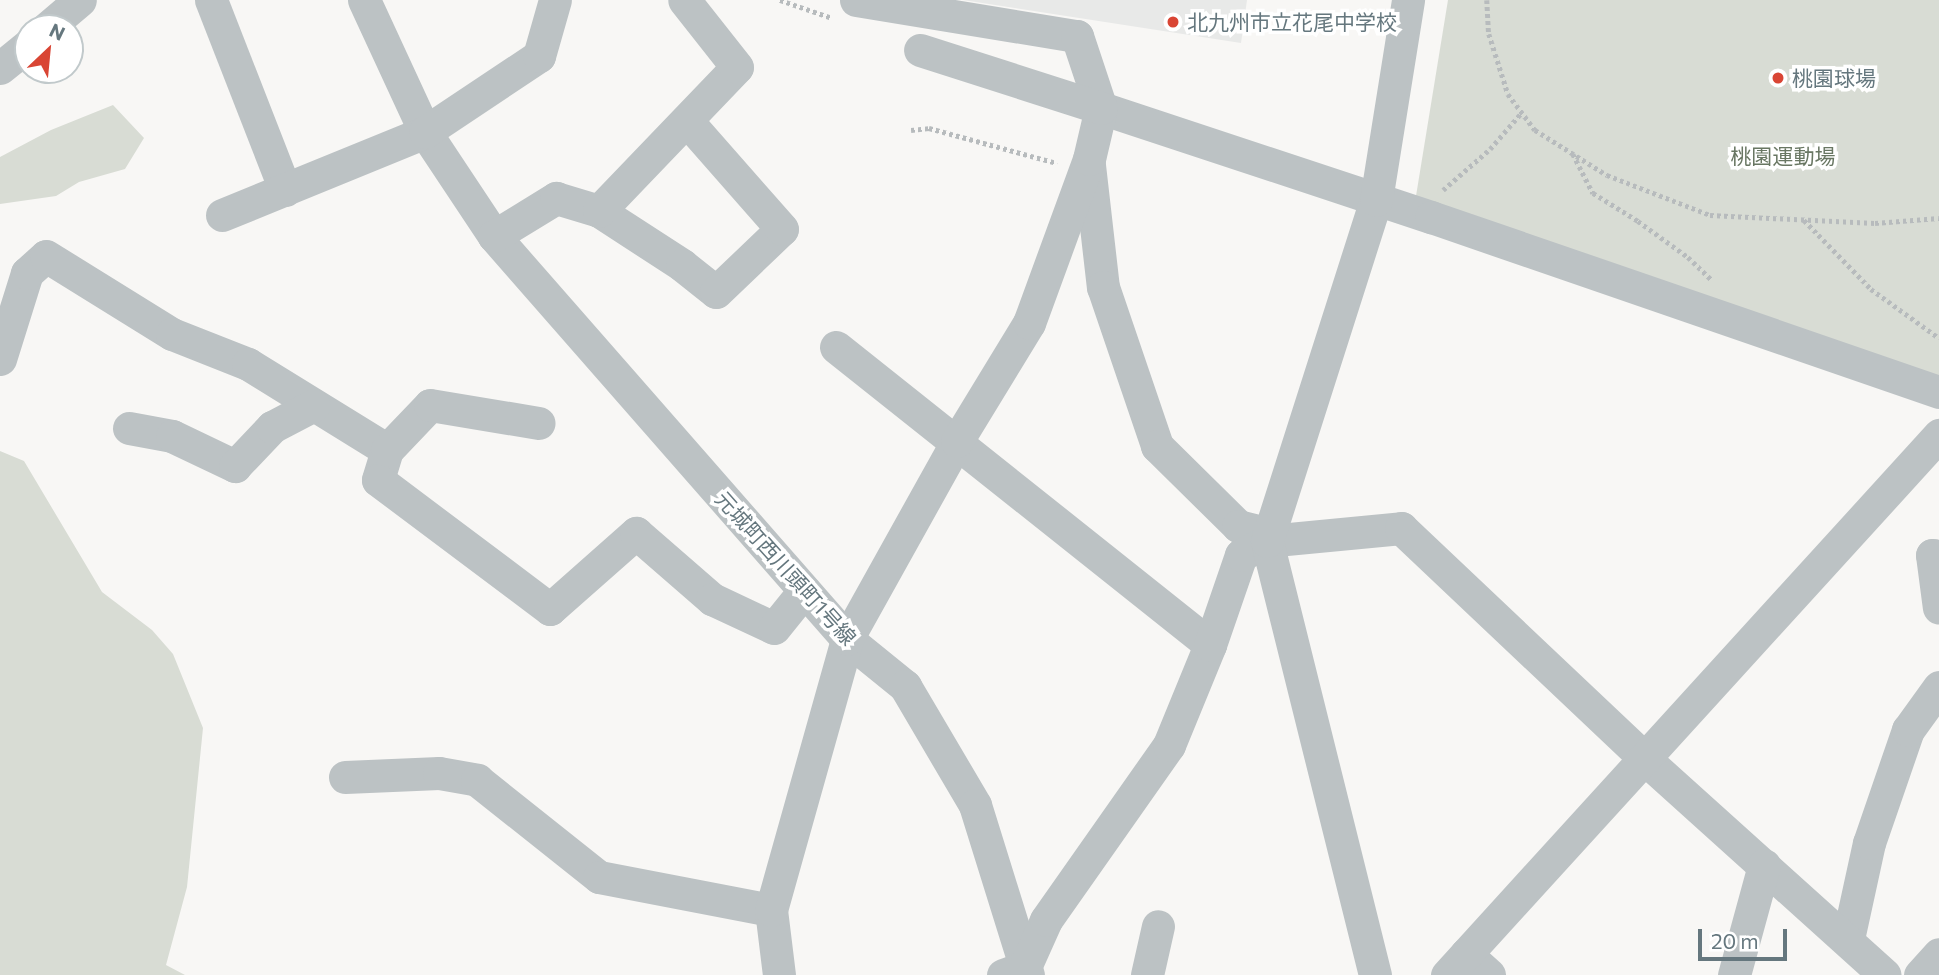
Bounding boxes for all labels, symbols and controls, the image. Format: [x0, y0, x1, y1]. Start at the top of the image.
place label: 北九州市立花尾中学校 [1187, 9, 1397, 35]
north arrow [14, 14, 84, 84]
marker: 北九州市立花尾中学校 [1165, 14, 1181, 30]
text: N [46, 18, 69, 45]
place label: 桃園球場 [1792, 65, 1876, 91]
marker: 桃園球場 [1770, 70, 1786, 86]
park label: 桃園運動場 [1731, 143, 1835, 169]
street label: 元城町西川頭町1号線 [710, 486, 862, 650]
scale bar [1701, 916, 1790, 960]
text: 20 m [1711, 928, 1759, 953]

